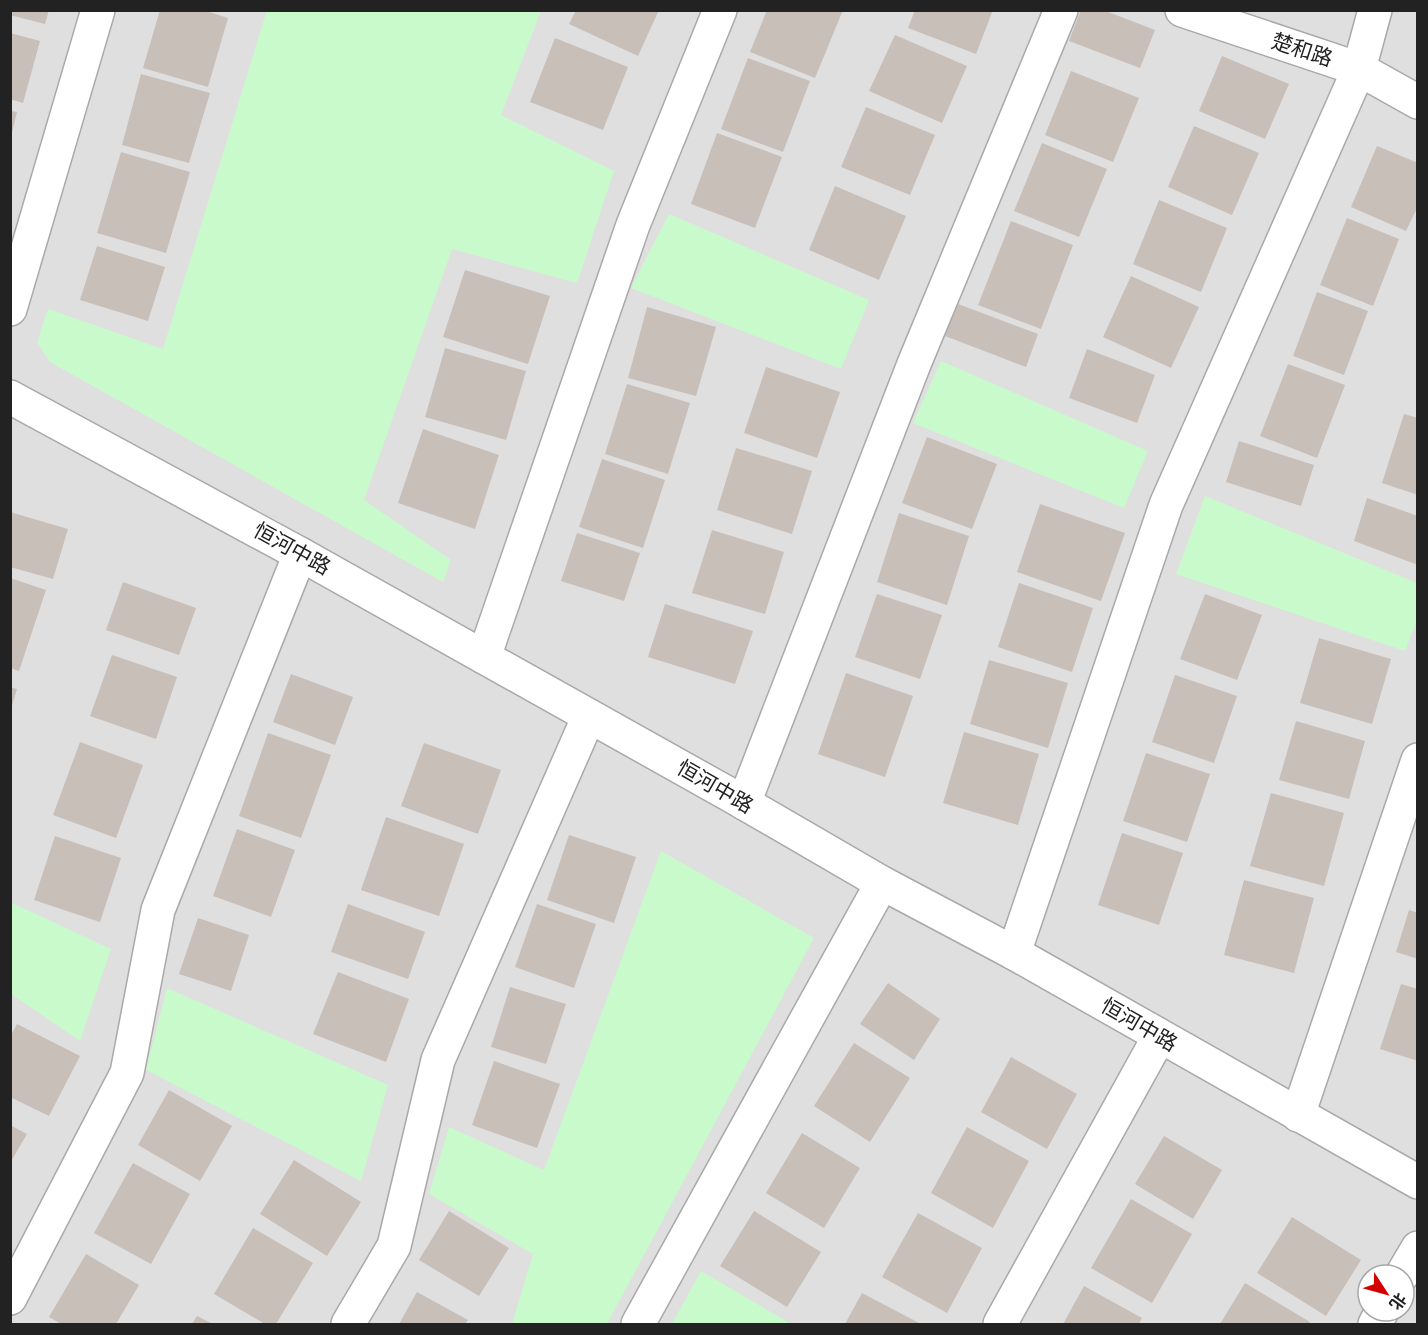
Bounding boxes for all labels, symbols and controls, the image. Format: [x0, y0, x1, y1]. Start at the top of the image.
street label: 楚和路 [1268, 28, 1336, 72]
street label: 恒河中路 [249, 517, 335, 581]
street label: 恒河中路 [672, 755, 758, 819]
street label: 恒河中路 [1096, 993, 1182, 1057]
north arrow [1356, 1263, 1416, 1323]
text: 北 [1385, 1289, 1410, 1314]

